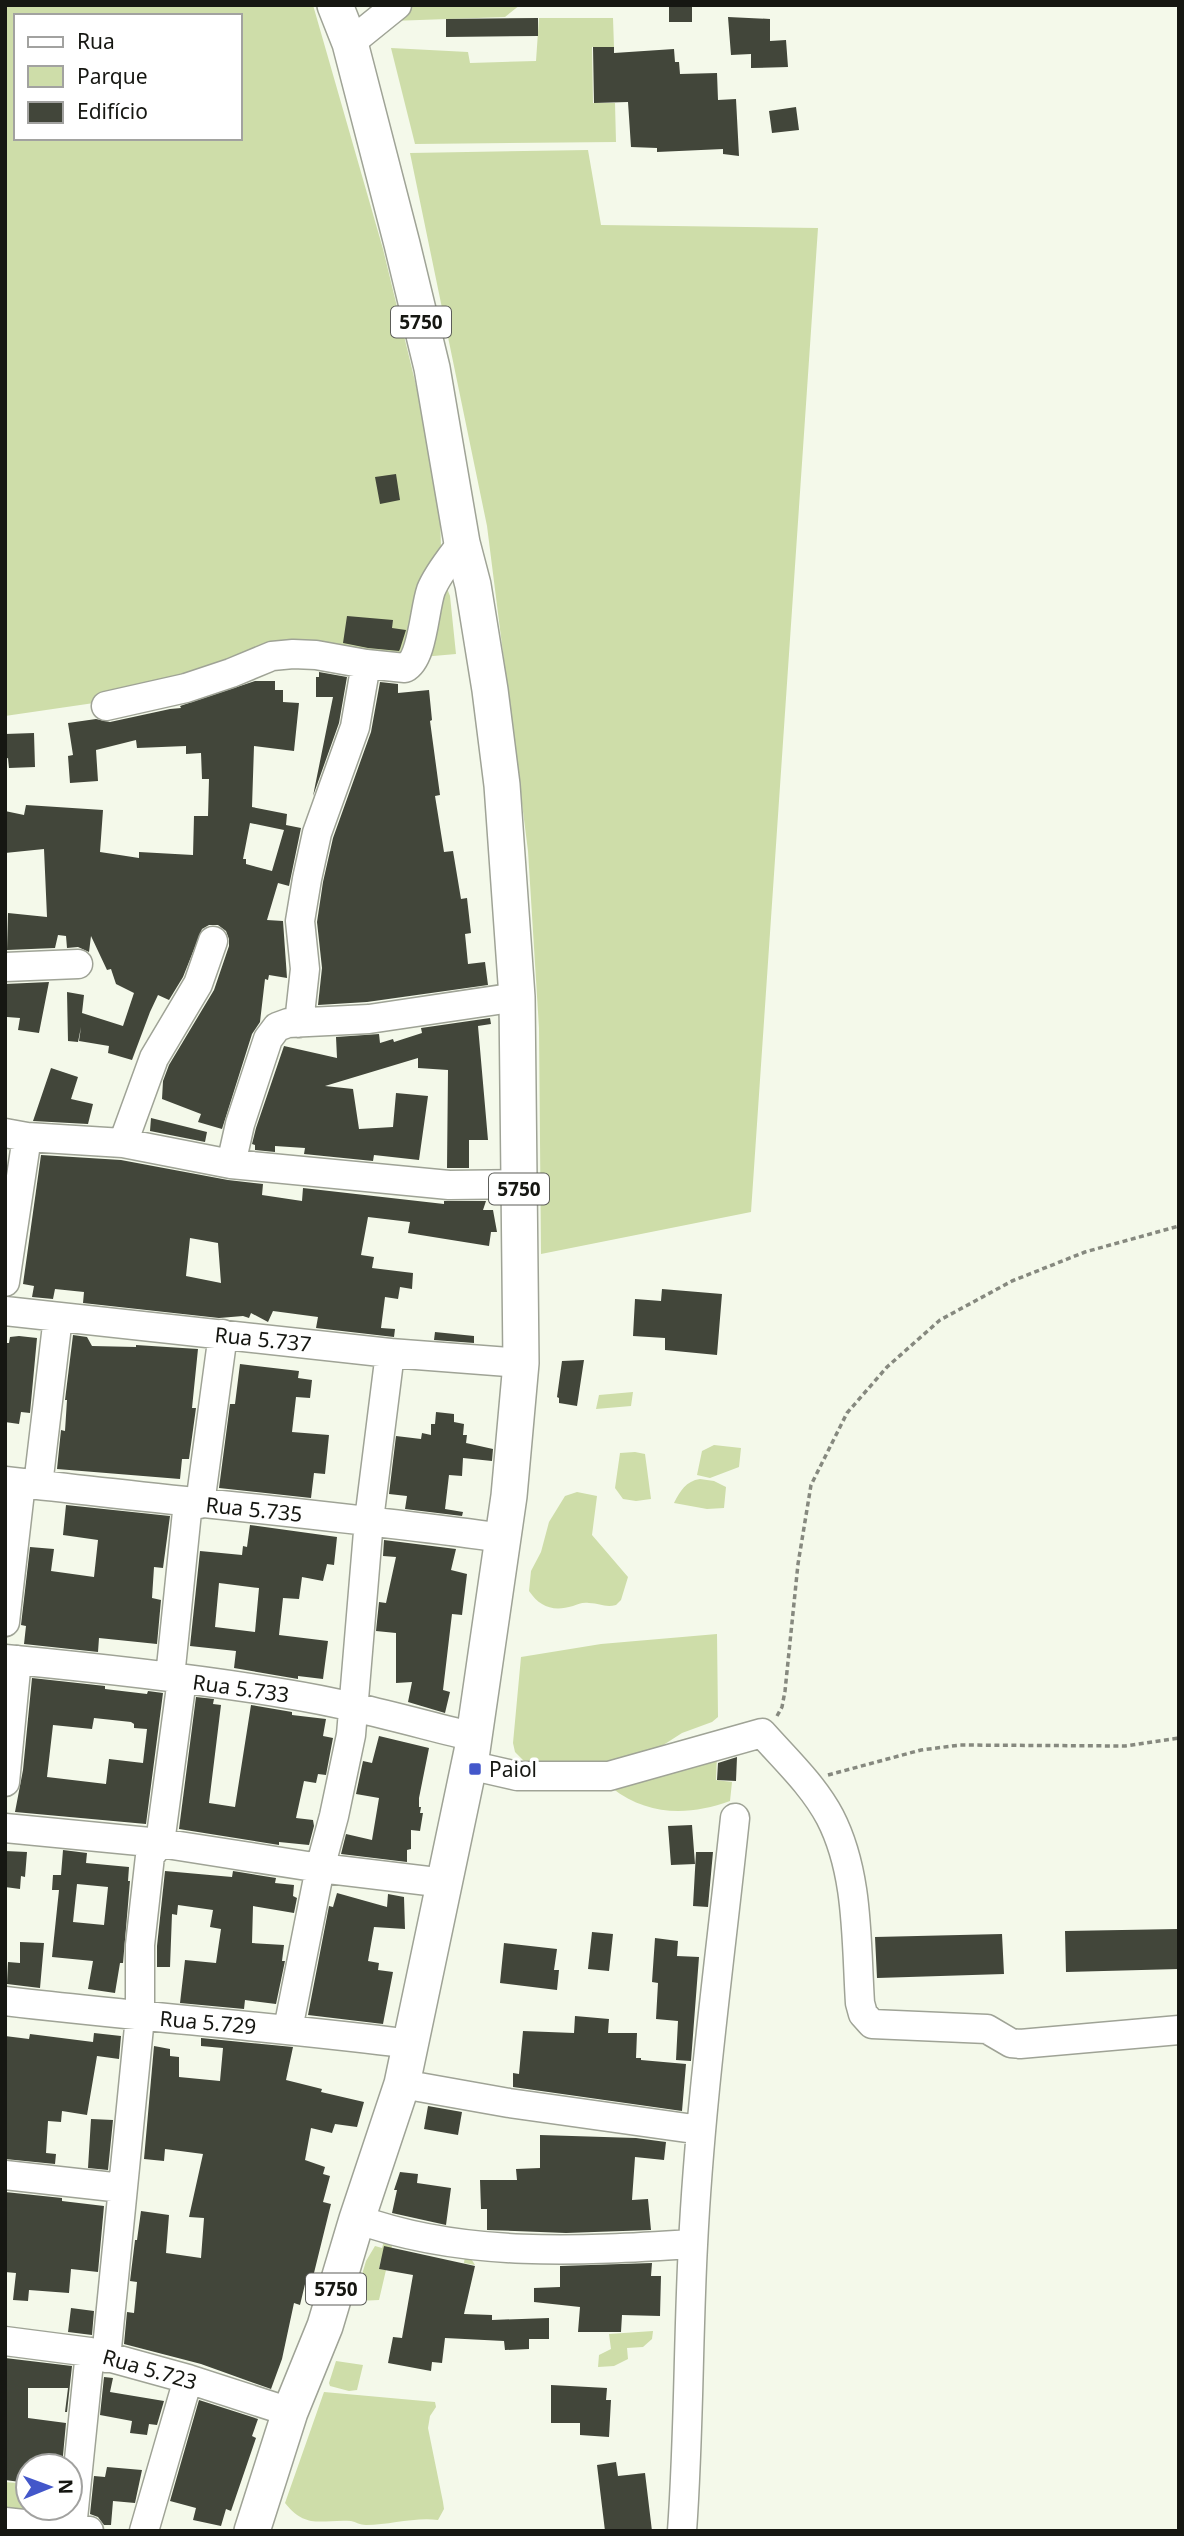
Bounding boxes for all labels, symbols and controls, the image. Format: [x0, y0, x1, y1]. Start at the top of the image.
legend [14, 14, 242, 140]
text: Rua [77, 27, 115, 55]
text: Parque [77, 62, 147, 90]
text: Edifício [77, 97, 148, 125]
road number: 5750 [391, 306, 451, 338]
road number: 5750 [489, 1174, 549, 1204]
street label: Rua 5.737 [213, 1320, 313, 1358]
street label: Rua 5.735 [204, 1490, 304, 1528]
street label: Rua 5.733 [191, 1667, 291, 1709]
place label: Paiol [489, 1755, 537, 1783]
marker: Paiol [467, 1761, 483, 1777]
street label: Rua 5.729 [158, 2004, 258, 2040]
road number: 5750 [306, 2274, 366, 2304]
street label: Rua 5.723 [100, 2342, 200, 2396]
north arrow [14, 2452, 84, 2522]
text: N [53, 2479, 79, 2495]

